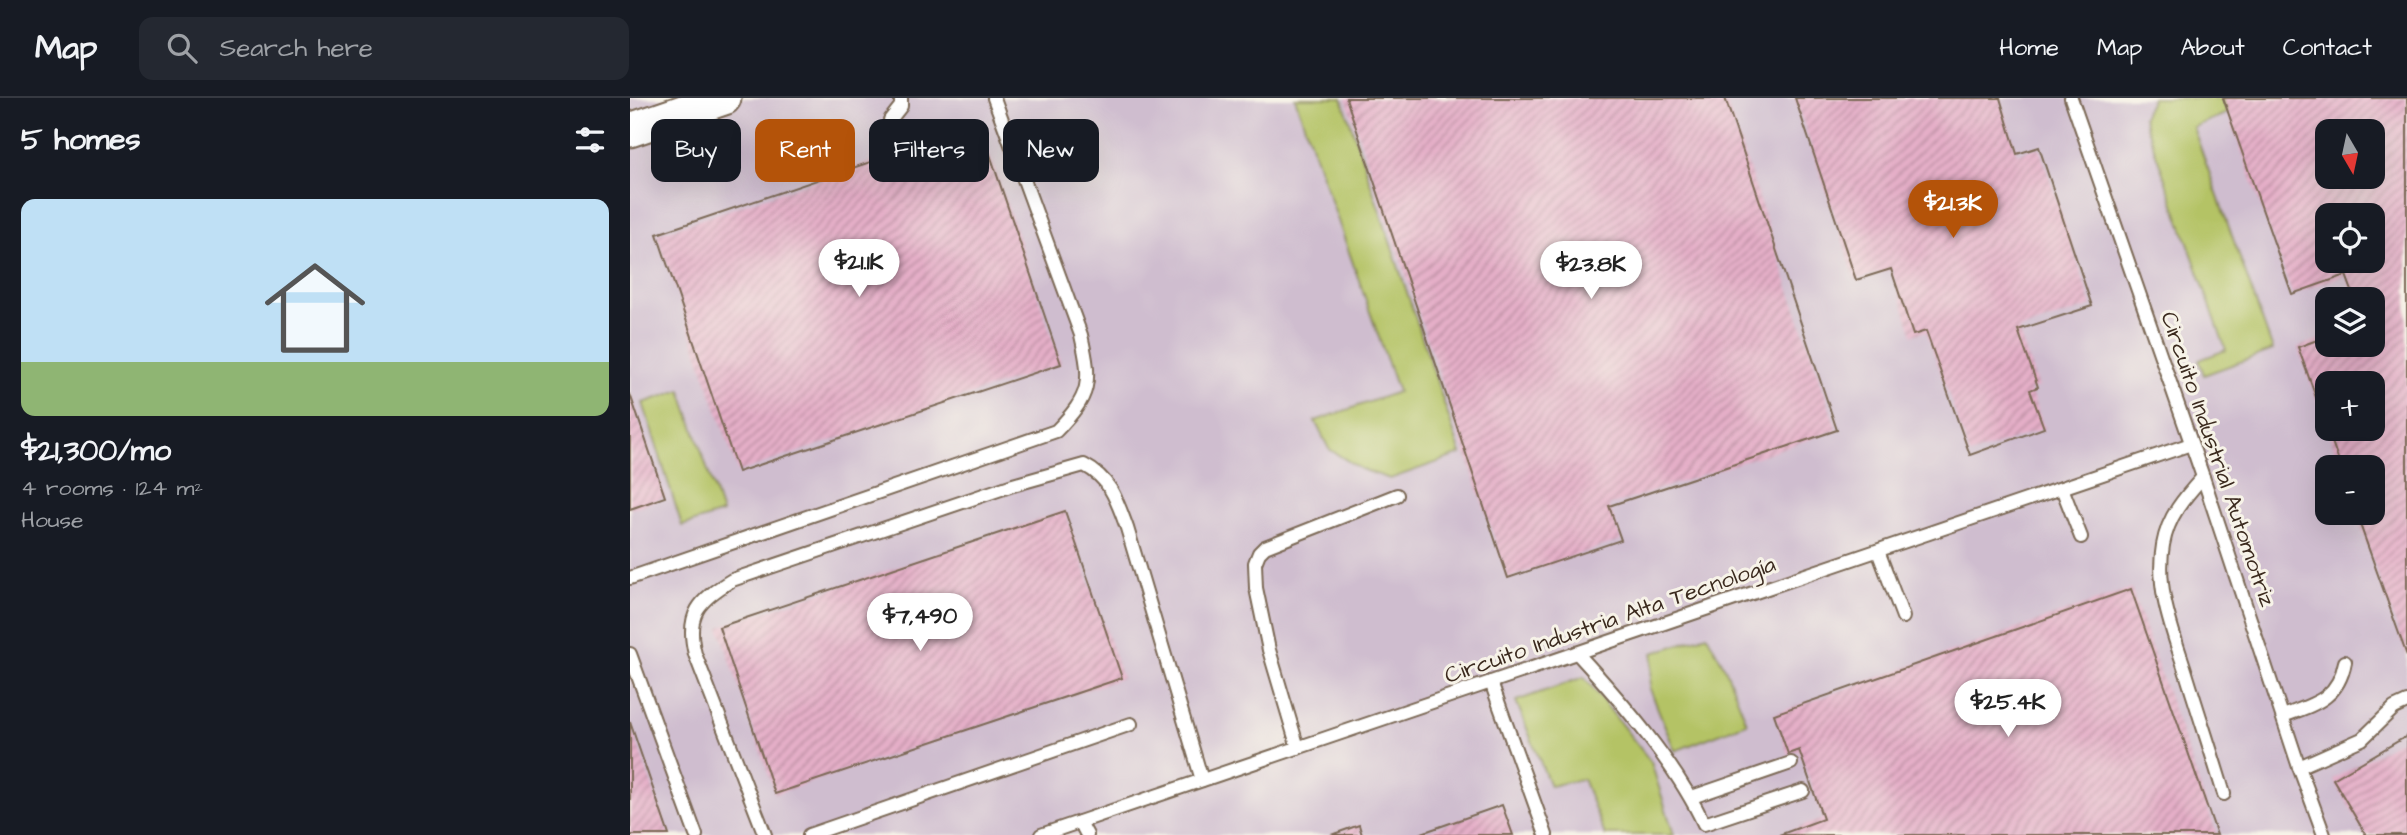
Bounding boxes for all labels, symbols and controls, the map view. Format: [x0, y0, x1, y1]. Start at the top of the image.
search box [139, 17, 629, 80]
text: Map [35, 25, 97, 71]
icon: search [163, 29, 201, 67]
text: Search here [219, 30, 373, 66]
text: Home [1999, 31, 2059, 65]
text: Map [2097, 31, 2142, 65]
text: About [2180, 31, 2245, 65]
text: Contact [2283, 31, 2372, 65]
text: 5 homes [21, 119, 141, 161]
chip: Buy [651, 119, 741, 182]
chip: Rent [755, 119, 855, 182]
chip: Filters [869, 119, 989, 182]
chip: New [1003, 119, 1099, 182]
north arrow [2315, 119, 2385, 189]
map controls [2315, 119, 2385, 525]
icon: filters [571, 121, 609, 159]
pin: $21.3K [1896, 180, 2010, 240]
text: $21.3K [1924, 187, 1982, 219]
button: locate [2315, 203, 2385, 273]
pin: $21.1K [802, 240, 916, 299]
pin: $23.8K [1534, 242, 1648, 301]
icon: home [252, 245, 378, 371]
text: $21.1K [834, 246, 884, 278]
text: $23.8K [1556, 248, 1626, 280]
button: layers [2315, 287, 2385, 357]
street label: Circuito Industrial Automotriz [2152, 307, 2284, 611]
button: + [2315, 371, 2385, 441]
text: $21,300/mo [21, 430, 171, 472]
button: − [2315, 455, 2385, 525]
text: 4 rooms · 124 m² [21, 472, 203, 504]
text: House [21, 504, 84, 536]
street label: Circuito Industria Alta Tecnología [1440, 548, 1780, 693]
pin: $7,490 [863, 594, 977, 653]
text: $7,490 [883, 600, 957, 632]
pin: $25.4K [1951, 680, 2065, 739]
text: $25.4K [1970, 686, 2046, 718]

